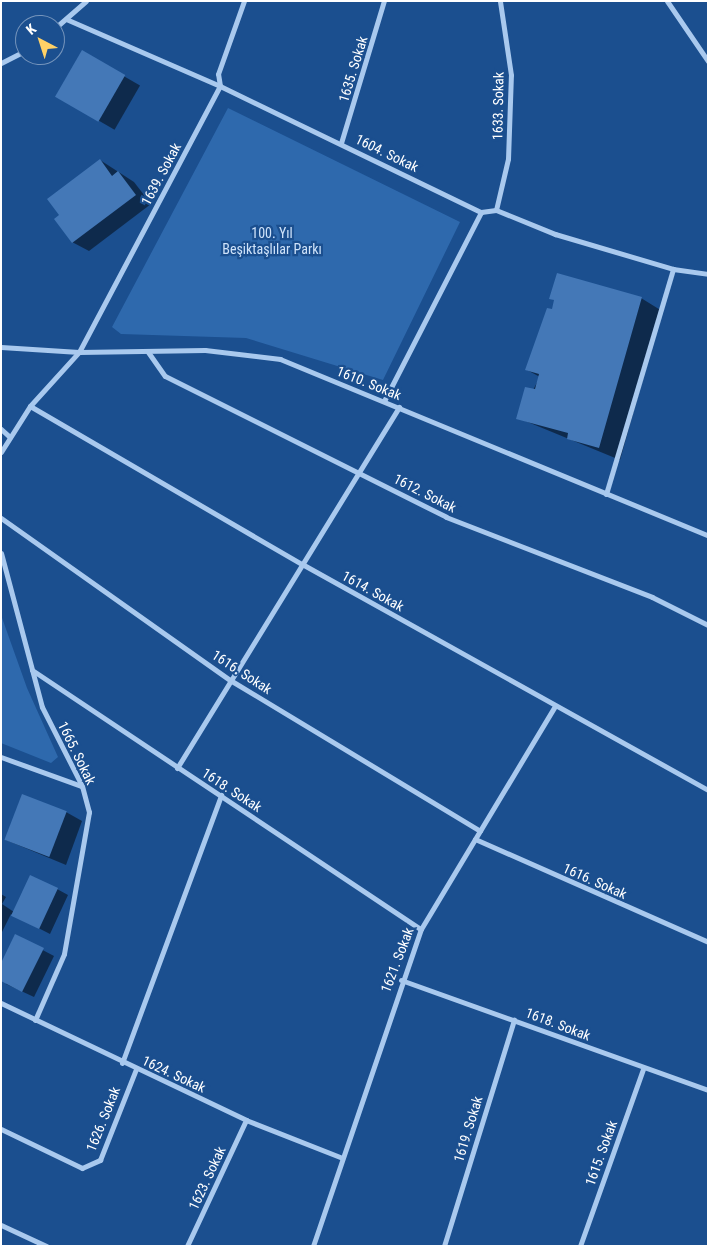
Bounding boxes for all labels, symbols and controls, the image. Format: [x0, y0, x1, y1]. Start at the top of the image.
north arrow [15, 15, 65, 65]
text: K [23, 21, 39, 38]
street label: 1635. Sokak [335, 34, 371, 104]
street label: 1633. Sokak [489, 72, 507, 140]
street label: 1604. Sokak [353, 131, 421, 175]
street label: 1639. Sokak [138, 140, 184, 208]
park label: 100. Yıl Beşiktaşlılar Parkı [222, 225, 322, 258]
street label: 1610. Sokak [334, 362, 404, 404]
street label: 1612. Sokak [391, 470, 459, 516]
street label: 1614. Sokak [339, 567, 407, 615]
street label: 1616. Sokak [209, 646, 275, 698]
street label: 1665. Sokak [55, 719, 99, 787]
street label: 1618. Sokak [199, 764, 265, 816]
street label: 1616. Sokak [560, 859, 630, 903]
street label: 1621. Sokak [377, 925, 417, 995]
street label: 1618. Sokak [523, 1004, 593, 1044]
street label: 1624. Sokak [140, 1052, 208, 1096]
street label: 1626. Sokak [82, 1084, 124, 1154]
street label: 1619. Sokak [450, 1094, 486, 1164]
street label: 1615. Sokak [581, 1118, 621, 1188]
street label: 1623. Sokak [185, 1144, 229, 1212]

